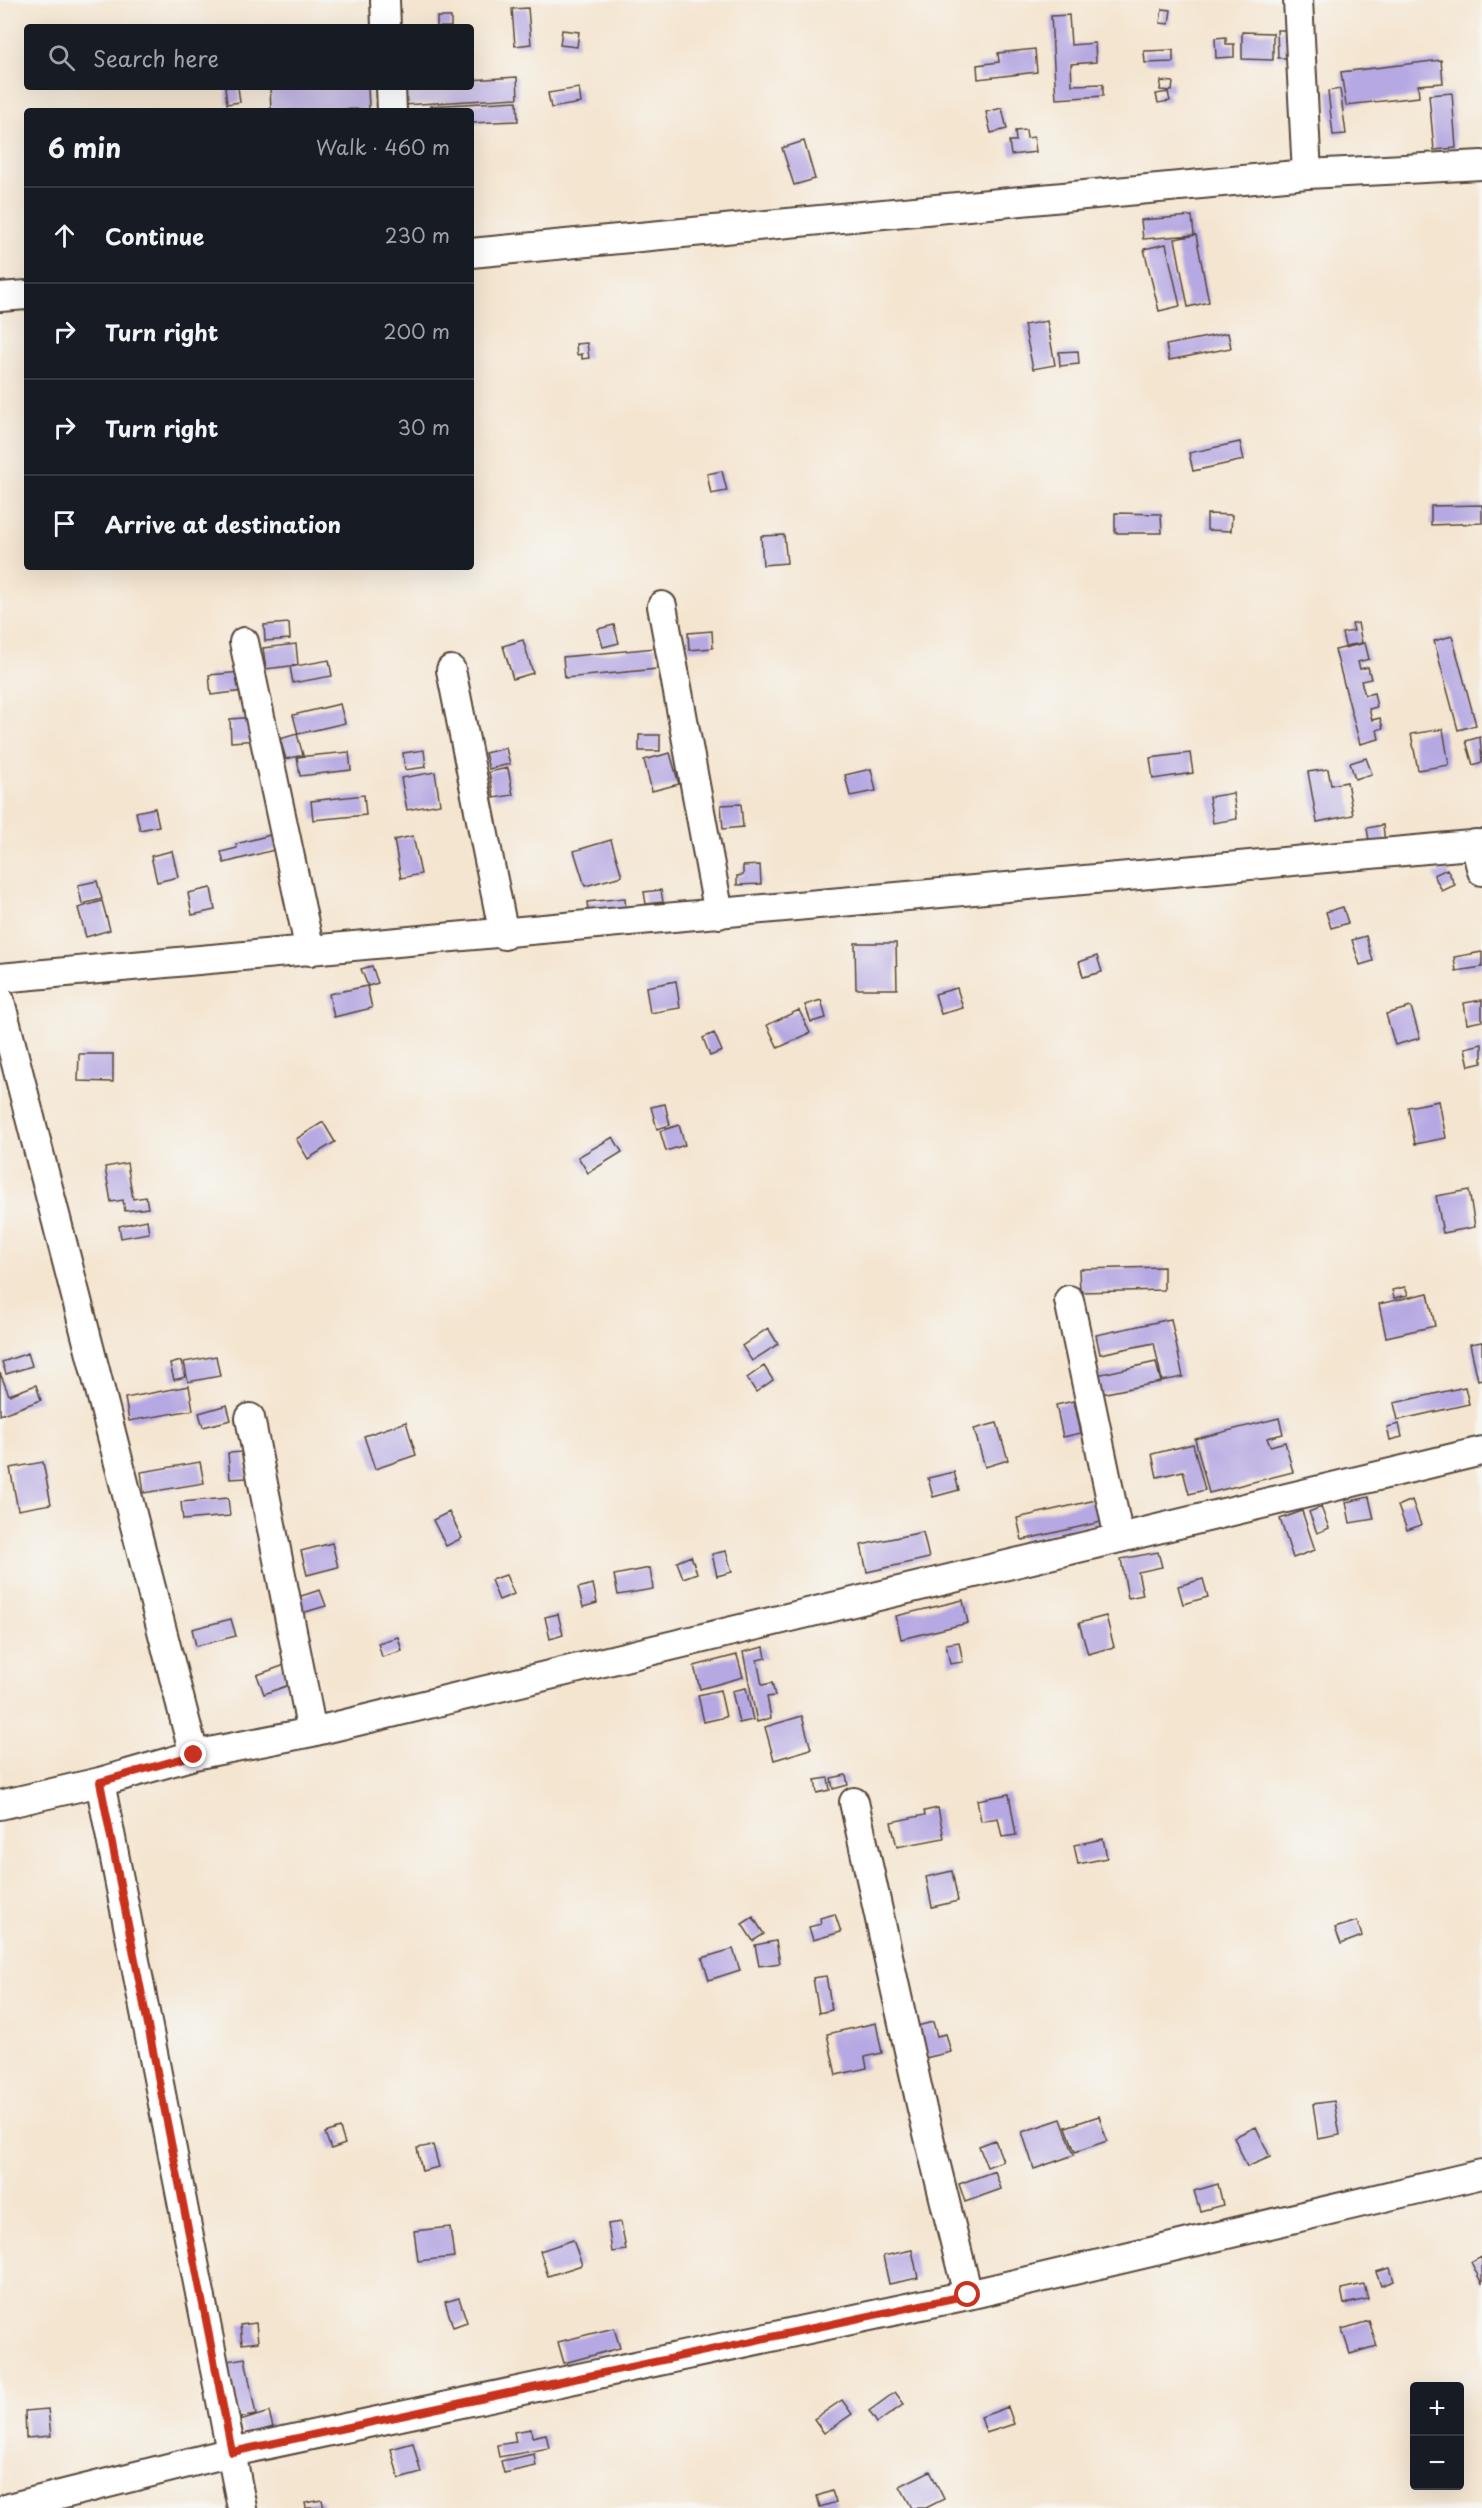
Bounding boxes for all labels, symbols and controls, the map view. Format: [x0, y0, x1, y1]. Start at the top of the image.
search box [24, 24, 474, 90]
icon: search [45, 41, 78, 74]
text: Search here [93, 41, 219, 74]
text: 6 min [48, 128, 121, 167]
text: Walk · 460 m [316, 132, 450, 162]
icon: ahead [48, 219, 81, 252]
text: Continue [105, 219, 204, 252]
text: 230 m [385, 220, 450, 250]
icon: right [48, 315, 81, 348]
text: Turn right [105, 315, 218, 348]
text: 200 m [383, 316, 450, 346]
icon: right [48, 411, 81, 444]
text: Turn right [105, 411, 218, 444]
text: 30 m [397, 412, 450, 442]
icon: arrive [48, 507, 81, 540]
text: Arrive at destination [105, 507, 341, 540]
route end [180, 1741, 206, 1767]
route start [954, 2281, 980, 2307]
map controls [1410, 2382, 1464, 2490]
button: + [1410, 2382, 1464, 2436]
button: − [1410, 2436, 1464, 2490]

